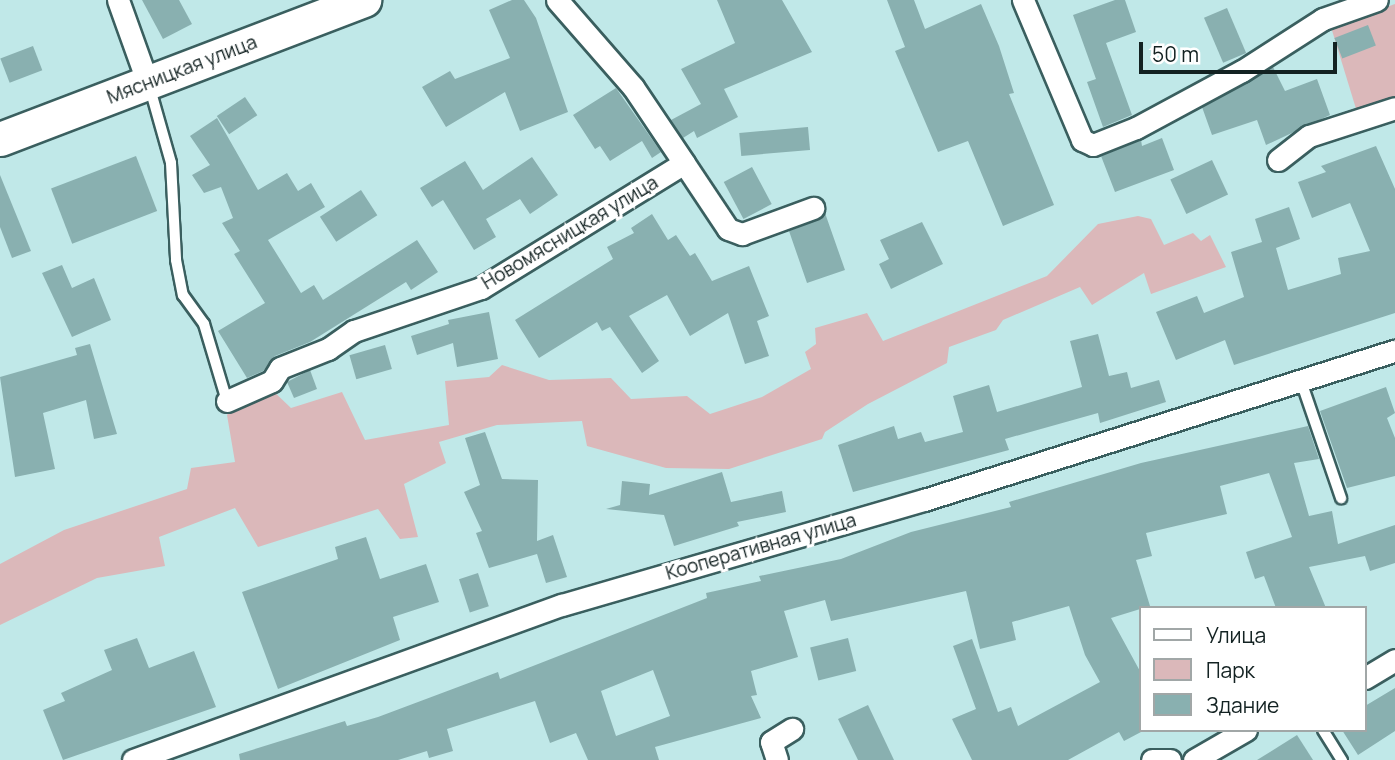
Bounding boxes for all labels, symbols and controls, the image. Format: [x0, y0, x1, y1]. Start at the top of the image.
scale bar [1143, 28, 1341, 72]
street label: Мясницкая улица [104, 31, 260, 109]
text: 50 m [1152, 40, 1199, 68]
street label: Новомясницкая улица [478, 171, 662, 295]
street label: Кооперативная улица [663, 509, 859, 585]
legend [1140, 606, 1367, 732]
text: Улица [1206, 621, 1266, 649]
text: Парк [1206, 656, 1255, 684]
text: Здание [1206, 691, 1279, 719]

